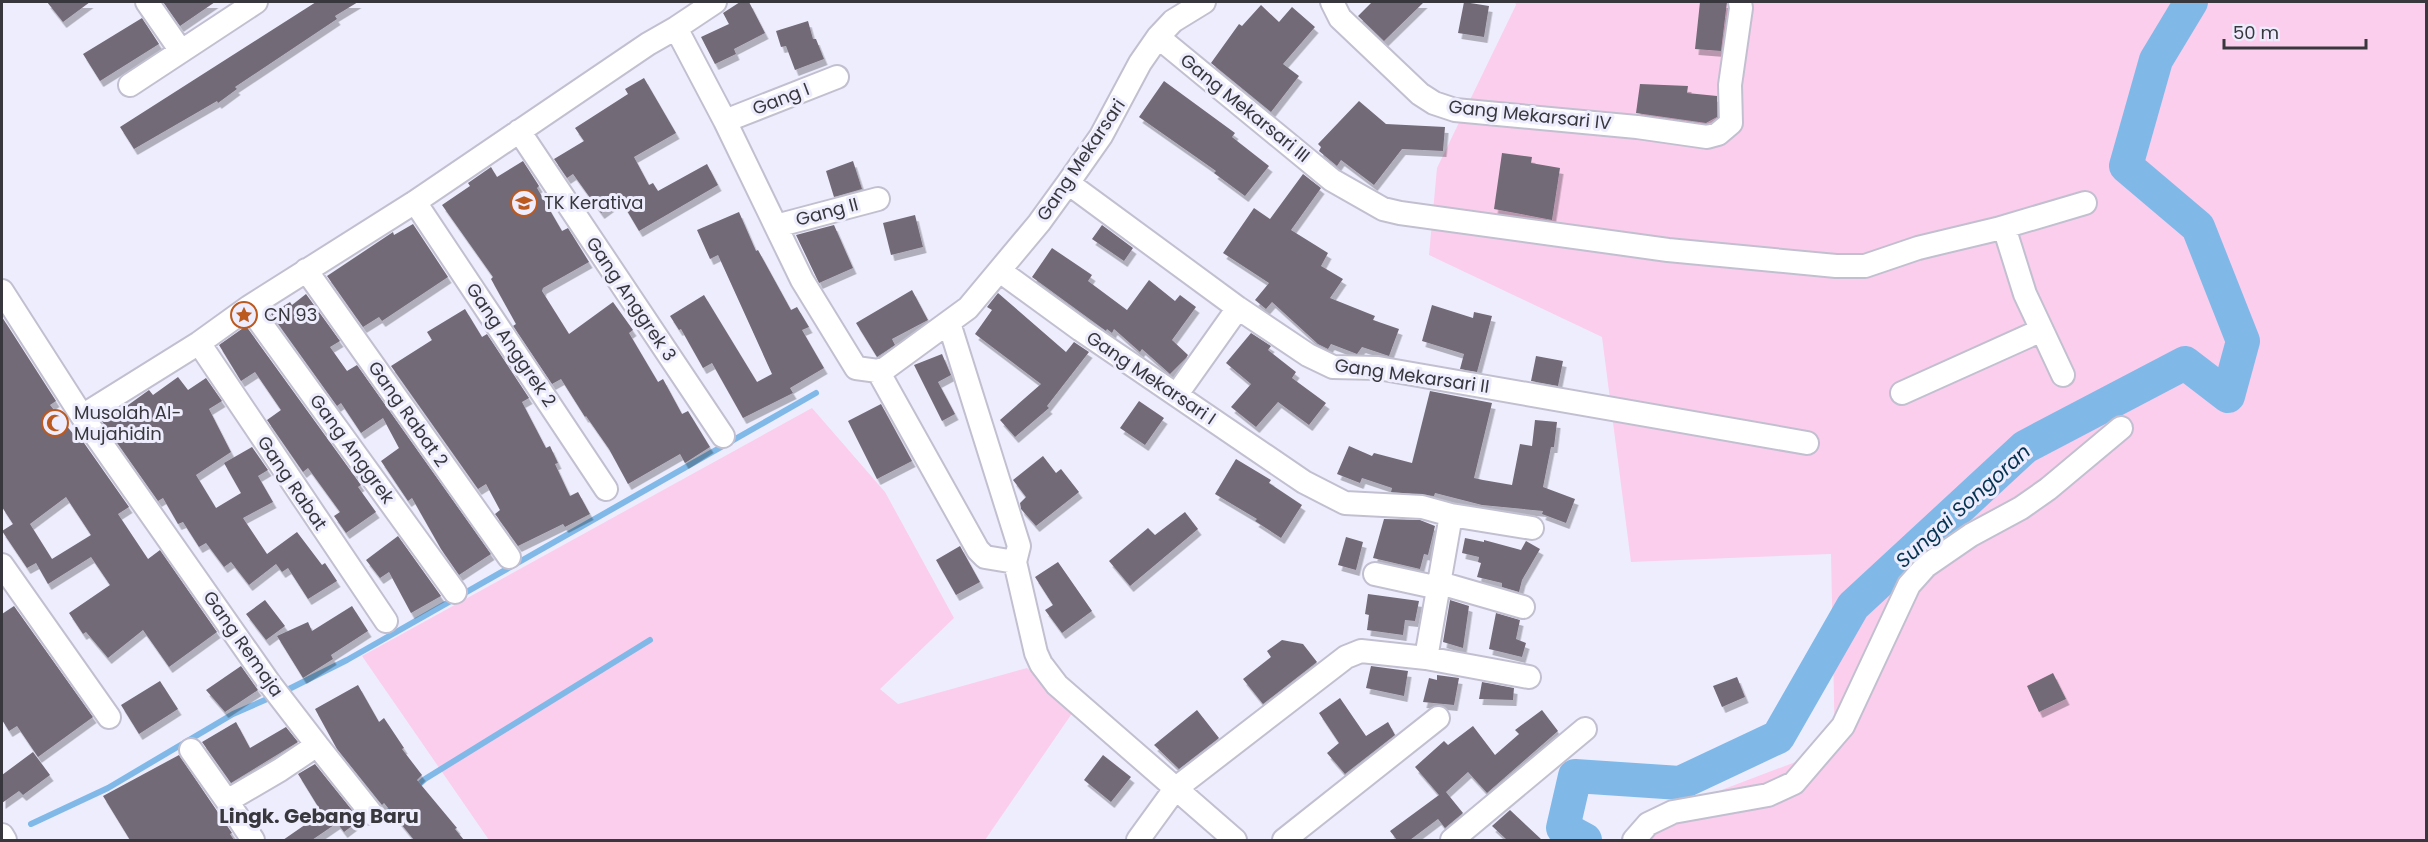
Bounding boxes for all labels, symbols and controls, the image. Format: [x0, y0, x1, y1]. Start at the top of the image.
scale bar [2224, 12, 2366, 50]
text: 50 m [2233, 20, 2279, 45]
street label: Gang Mekarsari III [1175, 47, 1315, 168]
street label: Gang I [749, 76, 813, 121]
street label: Gang Mekarsari [1030, 94, 1131, 226]
street label: Gang Mekarsari IV [1447, 94, 1613, 135]
school or university icon: TK Kerativa [509, 188, 539, 218]
place label: TK Kerativa [544, 190, 643, 215]
street label: Gang II [793, 191, 861, 232]
street label: Gang Anggrek 3 [580, 232, 682, 366]
street label: Gang Anggrek 2 [461, 278, 562, 412]
place icon: CN 93 [229, 300, 259, 330]
place label: CN 93 [264, 302, 317, 327]
street label: Gang Mekarsari I [1082, 325, 1221, 430]
street label: Gang Mekarsari II [1333, 352, 1491, 399]
street label: Gang Rabat 2 [363, 356, 454, 472]
street label: Gang Anggrek [304, 389, 401, 509]
place label: Musolah Al- Mujahidin [74, 400, 181, 446]
mosque icon: Musolah Al- Mujahidin [40, 408, 70, 438]
street label: Gang Rabat [252, 431, 333, 535]
water label: Sungai Songoran [1890, 438, 2036, 574]
street label: Gang Remaja [198, 586, 289, 702]
district label: Lingk. Gebang Baru [219, 802, 419, 830]

